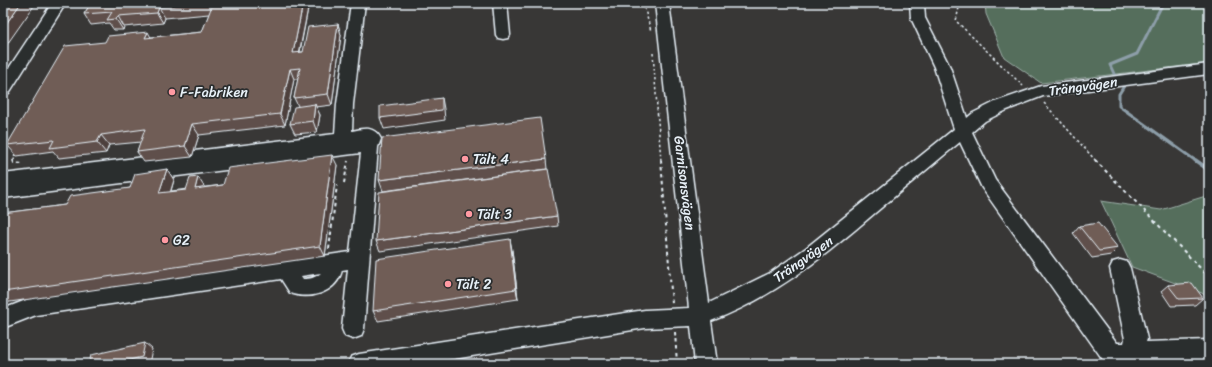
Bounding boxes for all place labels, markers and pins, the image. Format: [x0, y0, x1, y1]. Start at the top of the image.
place label: F-Fabriken [180, 80, 248, 105]
marker: F-Fabriken [167, 87, 177, 97]
place label: Tält 4 [473, 147, 509, 172]
marker: Tält 4 [460, 154, 470, 164]
place label: Tält 3 [477, 202, 512, 227]
marker: Tält 3 [464, 209, 474, 219]
place label: G2 [173, 228, 190, 253]
marker: G2 [160, 235, 170, 245]
place label: Tält 2 [456, 272, 491, 297]
marker: Tält 2 [443, 279, 453, 289]

